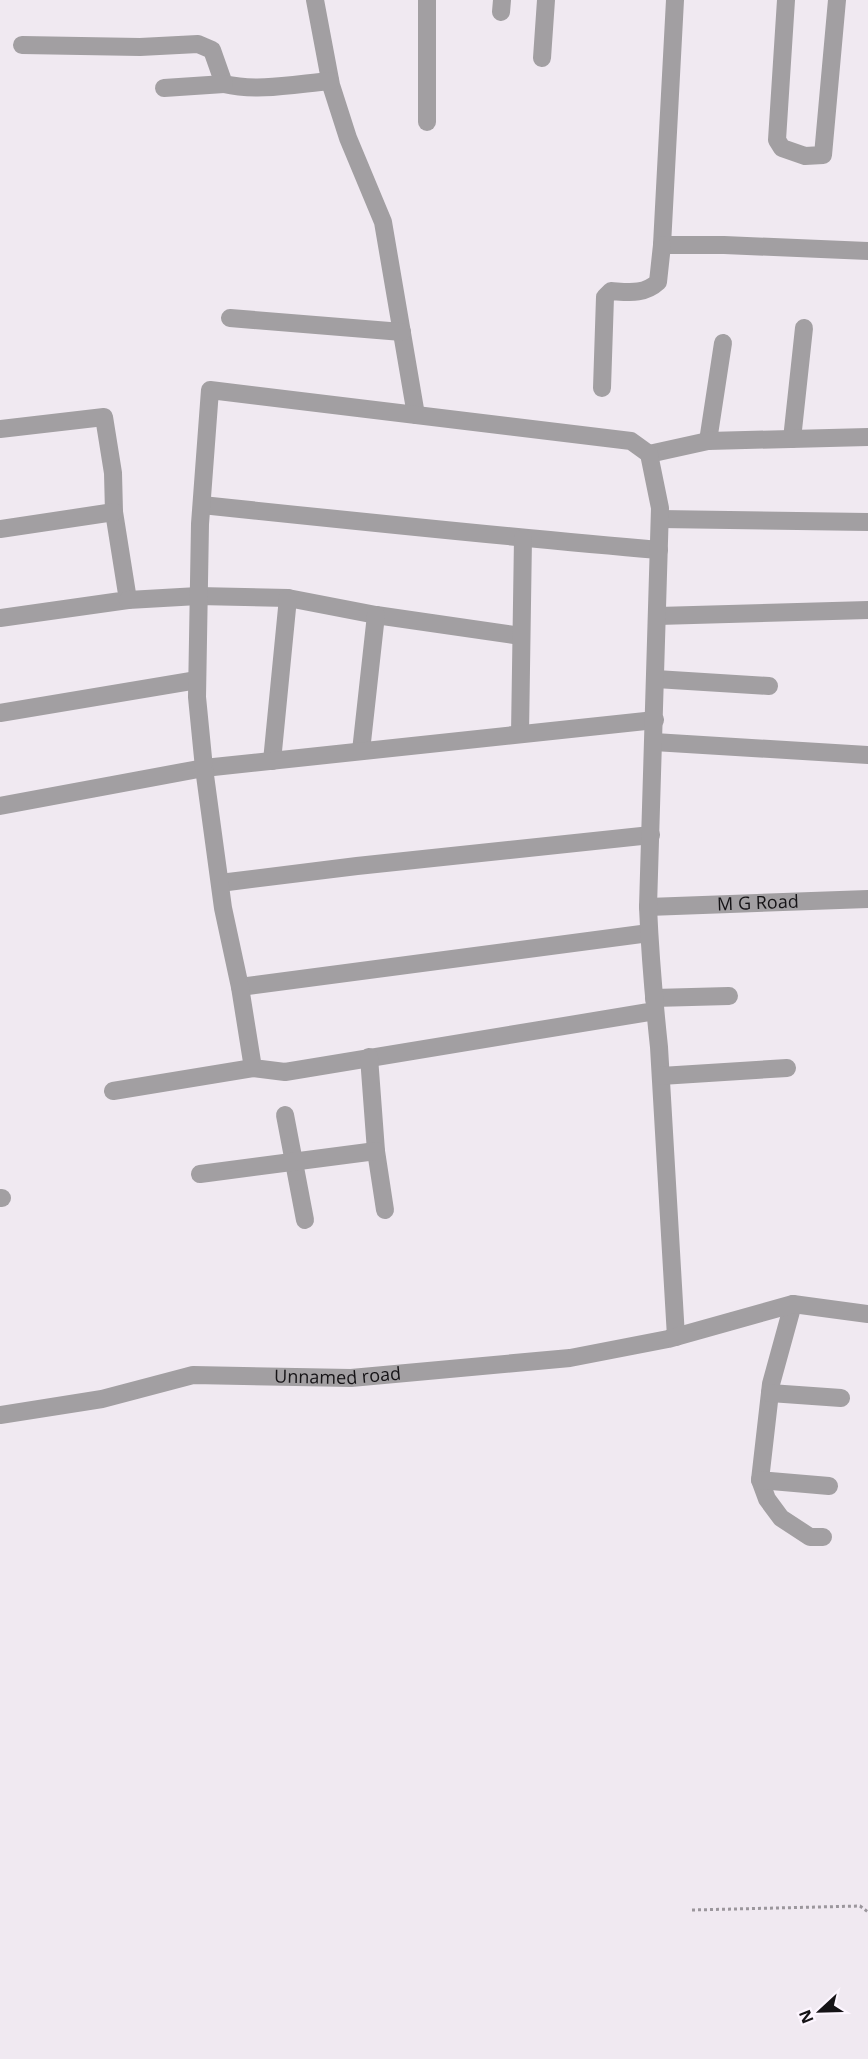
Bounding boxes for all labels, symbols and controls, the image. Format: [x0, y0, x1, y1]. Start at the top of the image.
street label: M G Road [717, 889, 799, 915]
street label: Unnamed road [274, 1360, 402, 1389]
north arrow [790, 1981, 850, 2041]
text: N [793, 2006, 819, 2027]

